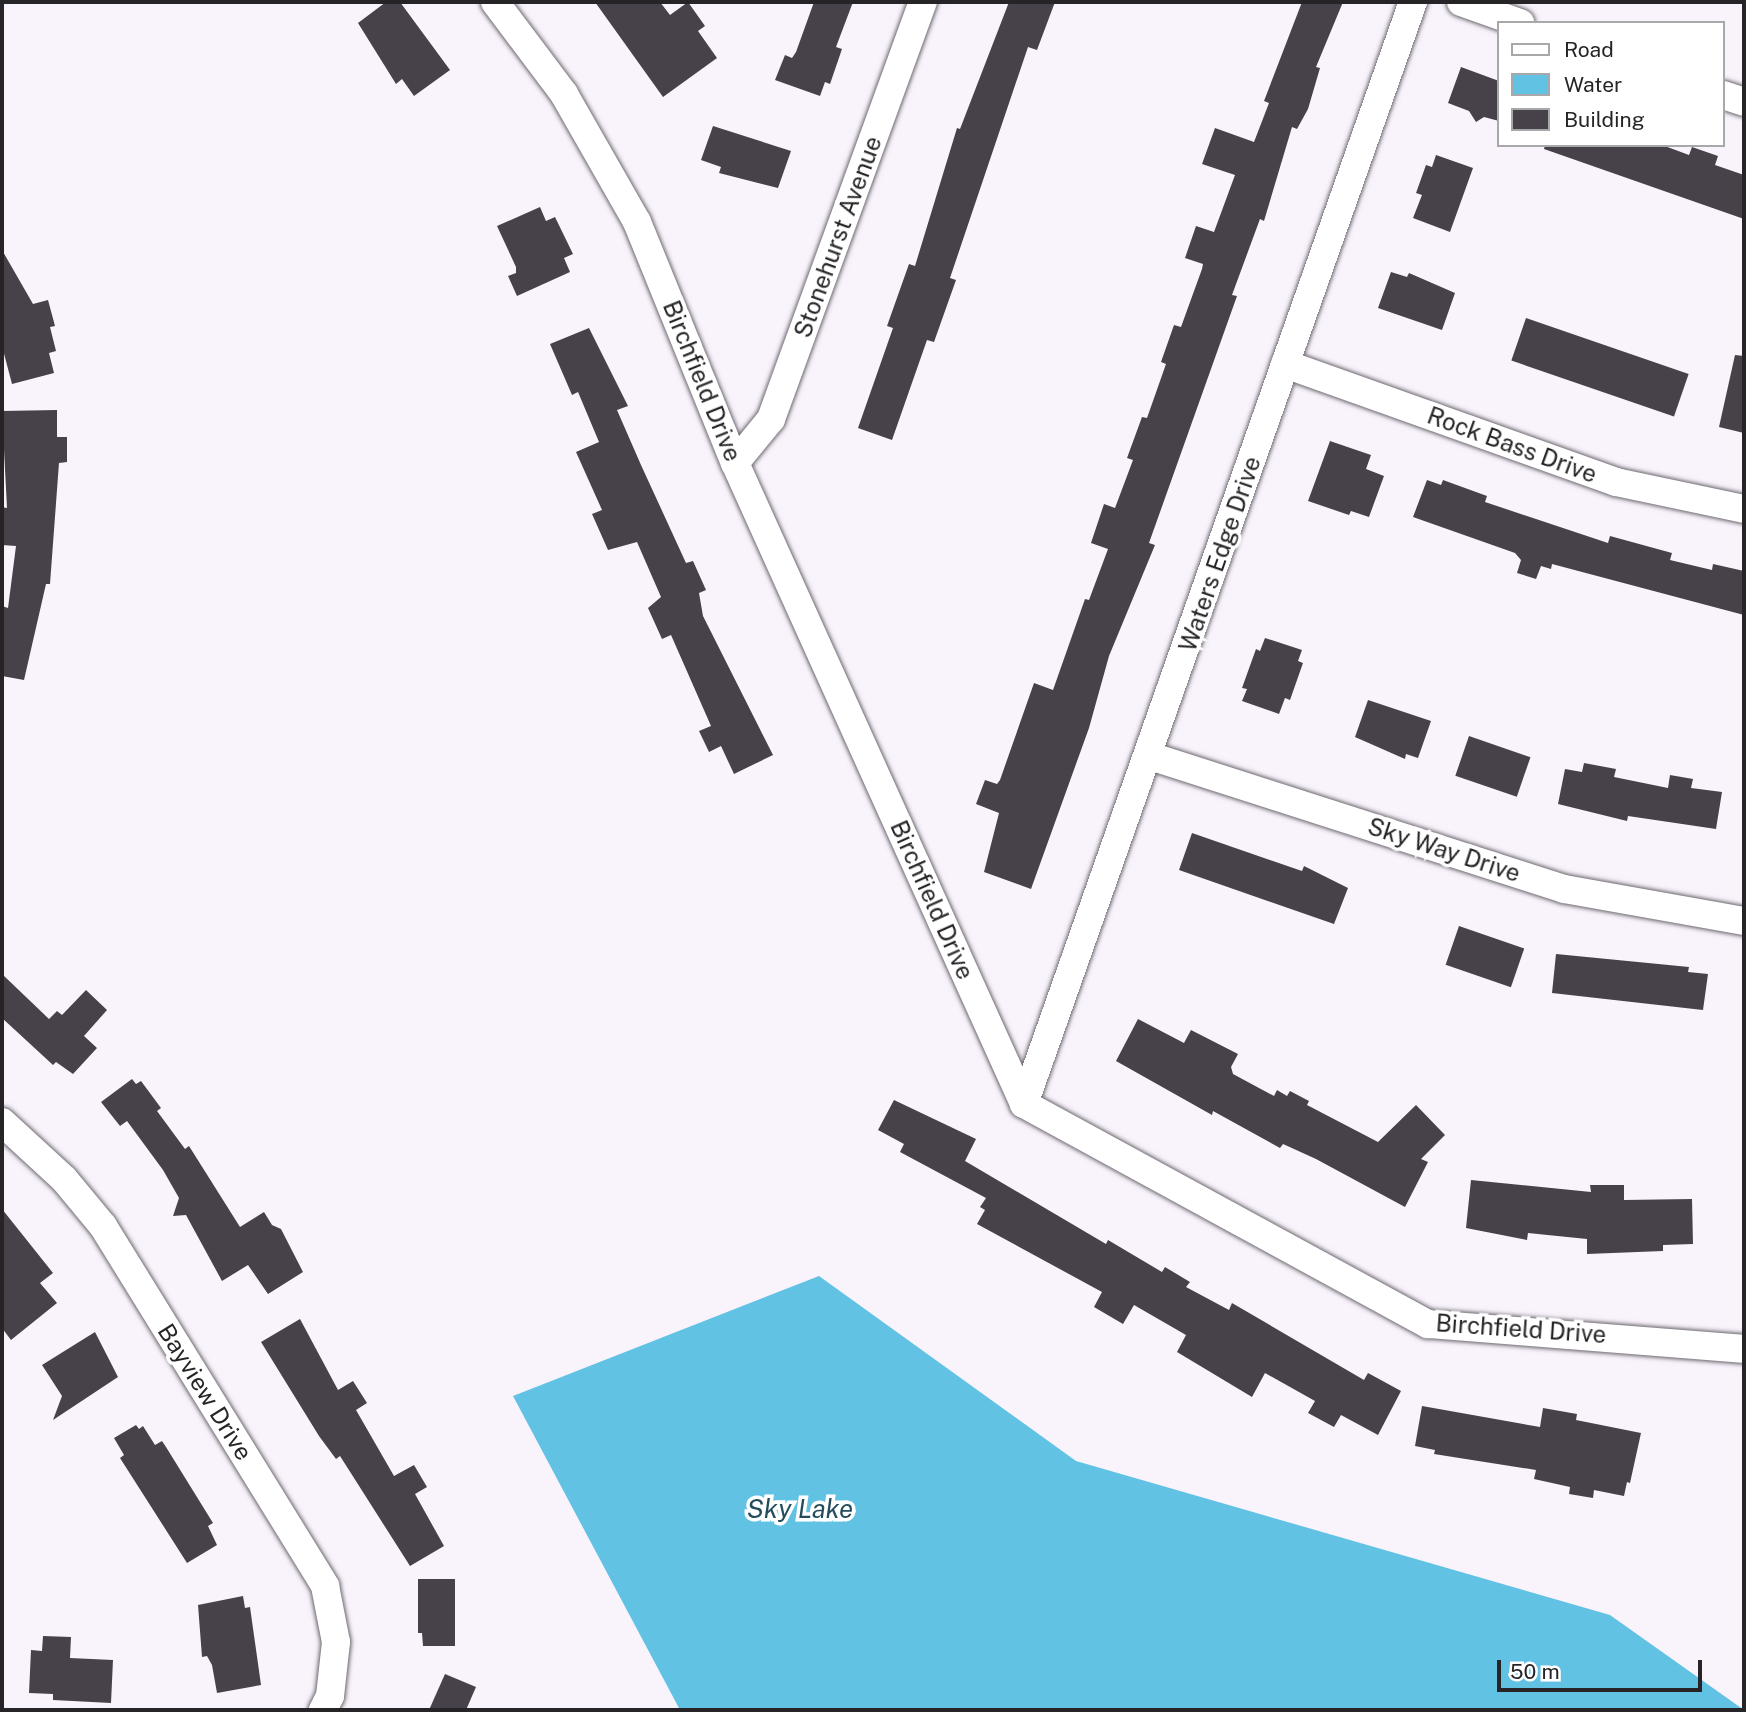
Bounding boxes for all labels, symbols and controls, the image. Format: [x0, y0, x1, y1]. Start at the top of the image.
legend [1498, 21, 1725, 147]
text: Road [1564, 37, 1614, 62]
text: Water [1564, 72, 1622, 97]
text: Building [1564, 107, 1645, 132]
street label: Stonehurst Avenue [788, 132, 888, 342]
street label: Birchfield Drive [657, 296, 747, 466]
street label: Rock Bass Drive [1423, 401, 1601, 489]
street label: Waters Edge Drive [1173, 452, 1267, 656]
street label: Sky Way Drive [1364, 812, 1524, 888]
street label: Birchfield Drive [884, 816, 980, 984]
street label: Birchfield Drive [1435, 1309, 1607, 1349]
street label: Bayview Drive [152, 1318, 258, 1466]
water label: Sky Lake [747, 1493, 853, 1525]
scale bar [1501, 1646, 1706, 1690]
text: 50 m [1510, 1659, 1560, 1684]

